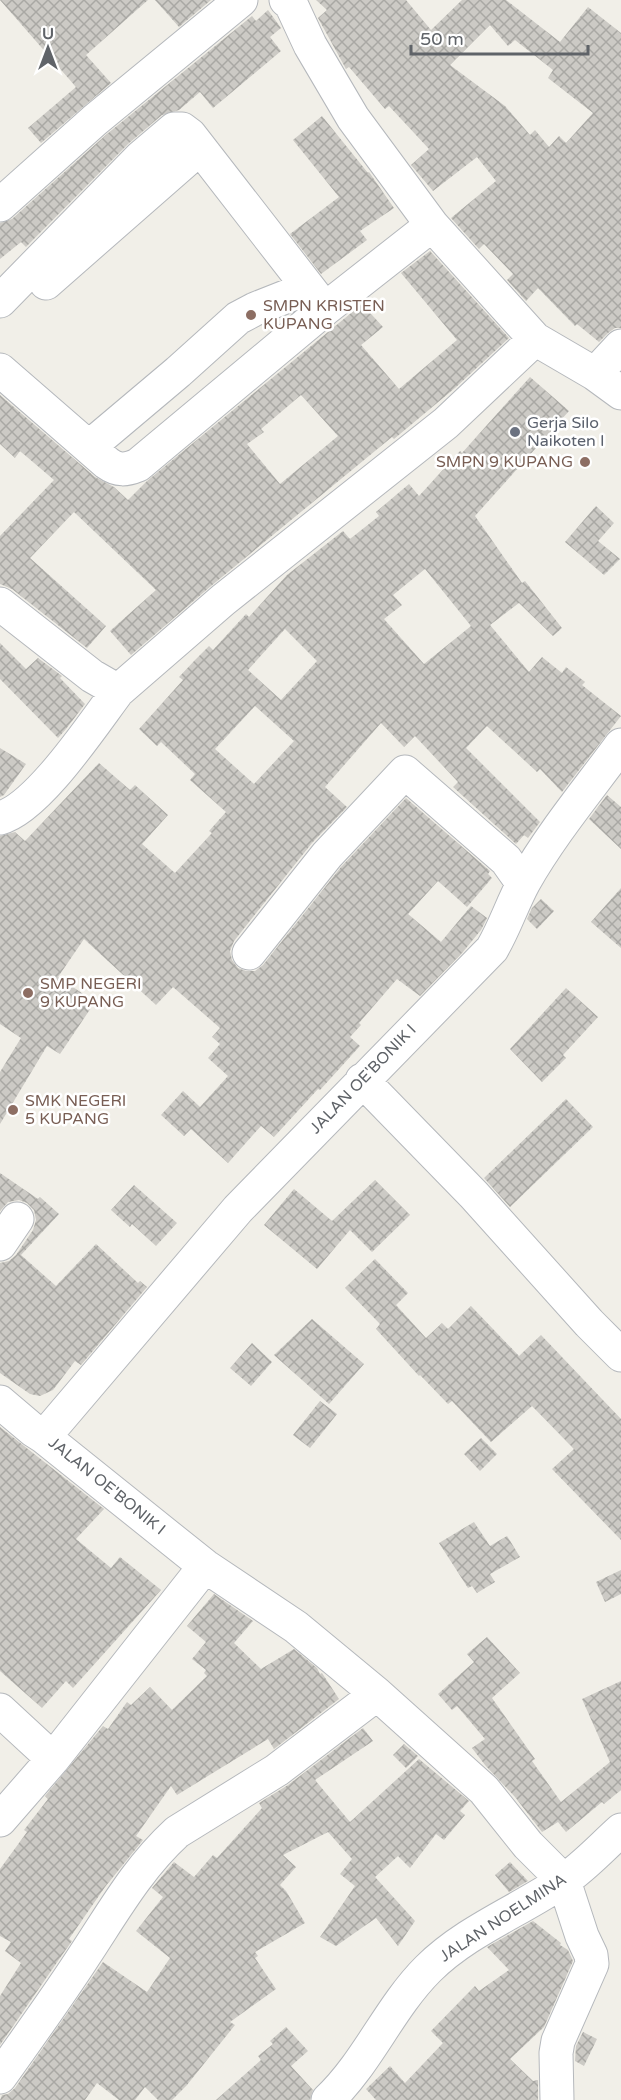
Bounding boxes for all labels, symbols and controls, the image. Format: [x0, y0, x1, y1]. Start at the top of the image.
north arrow [18, 18, 78, 78]
scale bar [411, 18, 588, 56]
text: U [42, 24, 54, 44]
text: 50 m [420, 28, 464, 50]
place label: SMPN KRISTEN KUPANG [263, 296, 385, 334]
marker: SMPN KRISTEN KUPANG [244, 308, 258, 322]
place label: Gerja Silo Naikoten I [527, 413, 605, 451]
marker: Gerja Silo Naikoten I [508, 425, 522, 439]
place label: SMPN 9 KUPANG [436, 452, 573, 472]
marker: SMPN 9 KUPANG [578, 455, 592, 469]
place label: SMP NEGERI 9 KUPANG [40, 974, 141, 1012]
marker: SMP NEGERI 9 KUPANG [21, 986, 35, 1000]
street label: JALAN OE'BONIK I [305, 1020, 421, 1138]
place label: SMK NEGERI 5 KUPANG [25, 1091, 126, 1129]
marker: SMK NEGERI 5 KUPANG [6, 1103, 20, 1117]
street label: JALAN OE'BONIK I [44, 1433, 170, 1539]
street label: JALAN NOELMINA [436, 1869, 570, 1966]

